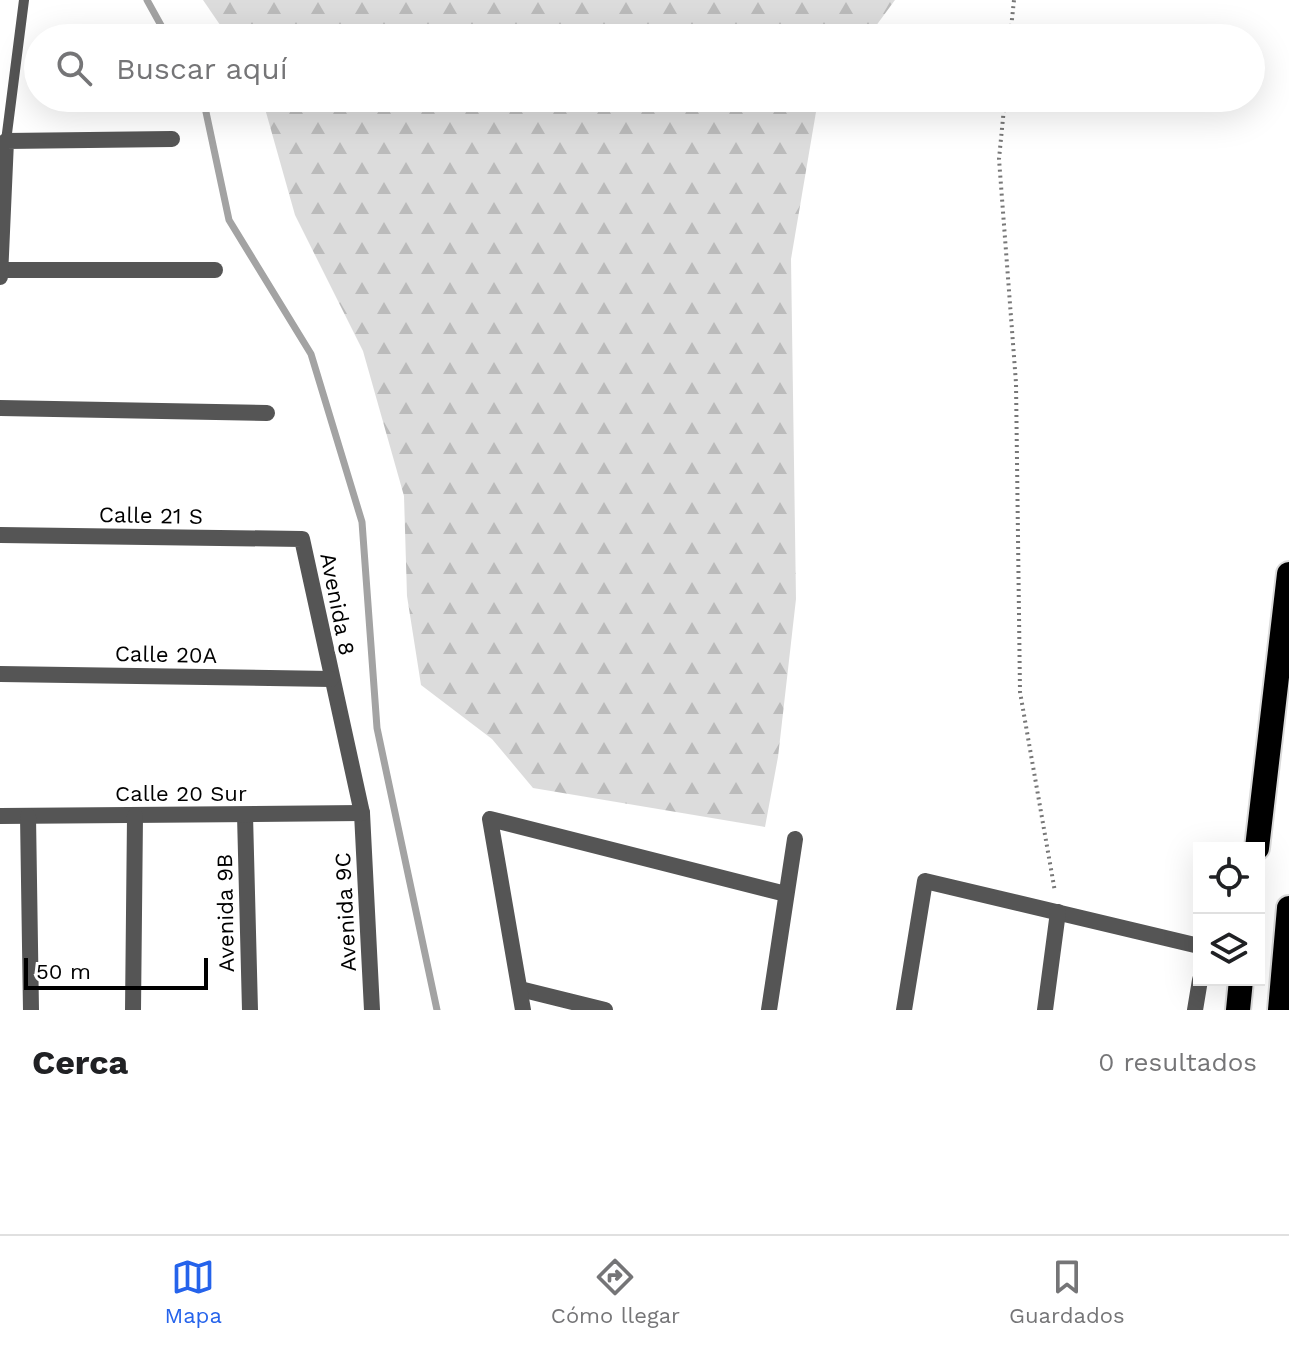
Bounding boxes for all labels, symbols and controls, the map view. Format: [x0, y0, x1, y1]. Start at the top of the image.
search box [24, 24, 1265, 112]
icon: search [52, 46, 96, 90]
text: Buscar aquí [116, 51, 288, 86]
street label: Calle 21 S [99, 502, 203, 529]
street label: Avenida 8 [315, 551, 360, 658]
street label: Calle 20A [115, 641, 217, 668]
street label: Calle 20 Sur [115, 781, 247, 806]
map controls [1193, 842, 1265, 986]
button: locate [1193, 842, 1265, 914]
street label: Avenida 9C [330, 852, 361, 972]
street label: Avenida 9B [212, 853, 239, 972]
button: layers [1193, 914, 1265, 986]
scale bar [24, 954, 208, 990]
text: 50 m [36, 959, 91, 984]
text: Cerca [32, 1042, 128, 1082]
text: 0 resultados [1098, 1047, 1257, 1077]
tab: Mapa [164, 1255, 222, 1328]
tab: Cómo llegar [551, 1255, 680, 1328]
tab: Guardados [1009, 1255, 1125, 1328]

